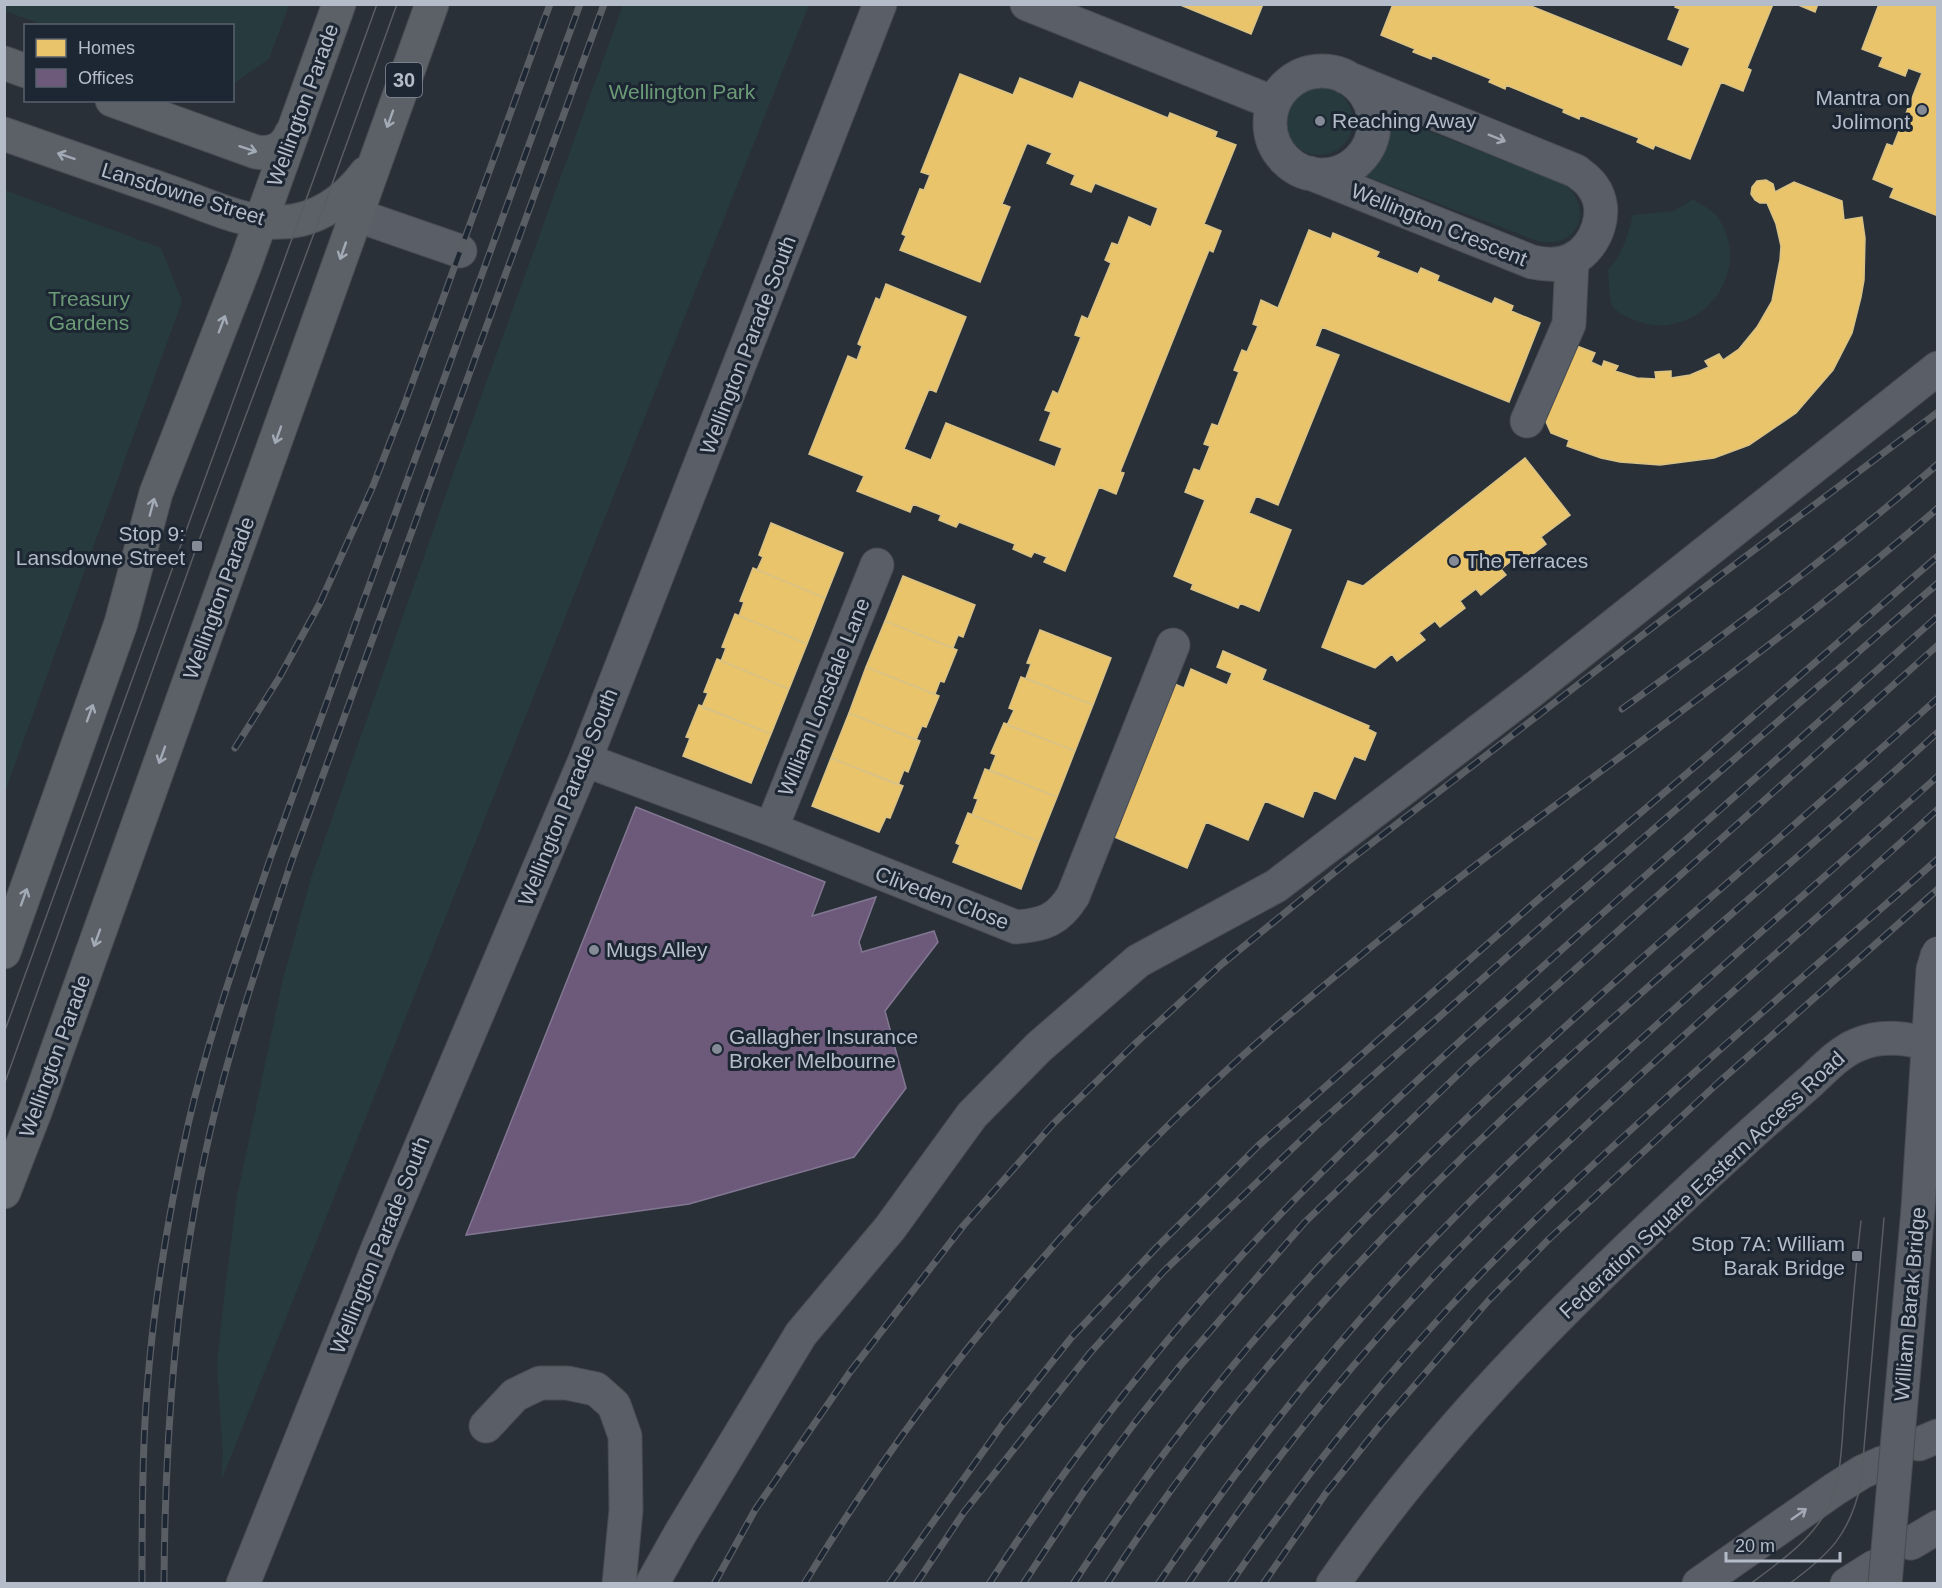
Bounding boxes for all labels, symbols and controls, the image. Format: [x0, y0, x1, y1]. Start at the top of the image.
street label: Wellington Parade [262, 20, 343, 189]
legend [24, 24, 234, 102]
text: Homes [78, 38, 135, 58]
road number: 30 [386, 63, 422, 97]
text: Offices [78, 68, 134, 88]
park label: Wellington Park [609, 80, 756, 103]
place label: Mantra on Jolimont [1815, 86, 1910, 133]
marker: Mantra on Jolimont [1915, 103, 1929, 117]
one-way arrow [384, 109, 395, 127]
place label: Reaching Away [1332, 109, 1477, 132]
marker: Reaching Away [1313, 114, 1327, 128]
one-way arrow [1487, 133, 1506, 144]
one-way arrow [238, 144, 257, 155]
one-way arrow [57, 149, 76, 160]
street label: Lansdowne Street [99, 158, 268, 229]
street label: Wellington Crescent [1348, 179, 1531, 270]
street label: Wellington Parade South [695, 232, 800, 457]
one-way arrow [337, 241, 348, 260]
park label: Treasury Gardens [48, 287, 131, 334]
one-way arrow [217, 316, 228, 334]
one-way arrow [272, 425, 283, 444]
one-way arrow [147, 497, 159, 516]
street label: Wellington Parade [178, 513, 259, 682]
place label: Stop 9: Lansdowne Street [16, 522, 185, 569]
marker: Stop 9: Lansdowne Street [190, 539, 204, 553]
place label: The Terraces [1466, 549, 1588, 572]
marker: The Terraces [1447, 554, 1461, 568]
street label: William Lonsdale Lane [773, 595, 874, 799]
street label: Wellington Parade South [513, 685, 622, 909]
one-way arrow [85, 704, 96, 723]
one-way arrow [156, 745, 167, 763]
street label: Cliveden Close [872, 861, 1012, 934]
one-way arrow [20, 888, 31, 907]
one-way arrow [90, 928, 101, 947]
place label: Mugs Alley [606, 938, 708, 961]
marker: Mugs Alley [587, 943, 601, 957]
street label: Wellington Parade [14, 971, 95, 1140]
place label: Gallagher Insurance Broker Melbourne [729, 1025, 918, 1072]
marker: Gallagher Insurance Broker Melbourne [710, 1042, 724, 1056]
street label: Federation Square Eastern Access Road [1555, 1046, 1849, 1323]
street label: Wellington Parade South [325, 1133, 434, 1357]
street label: William Barak Bridge [1890, 1206, 1929, 1402]
place label: Stop 7A: William Barak Bridge [1691, 1232, 1845, 1279]
marker: Stop 7A: William Barak Bridge [1850, 1249, 1864, 1263]
one-way arrow [1790, 1508, 1806, 1520]
scale bar [1726, 1525, 1840, 1563]
text: 20 m [1735, 1536, 1775, 1556]

